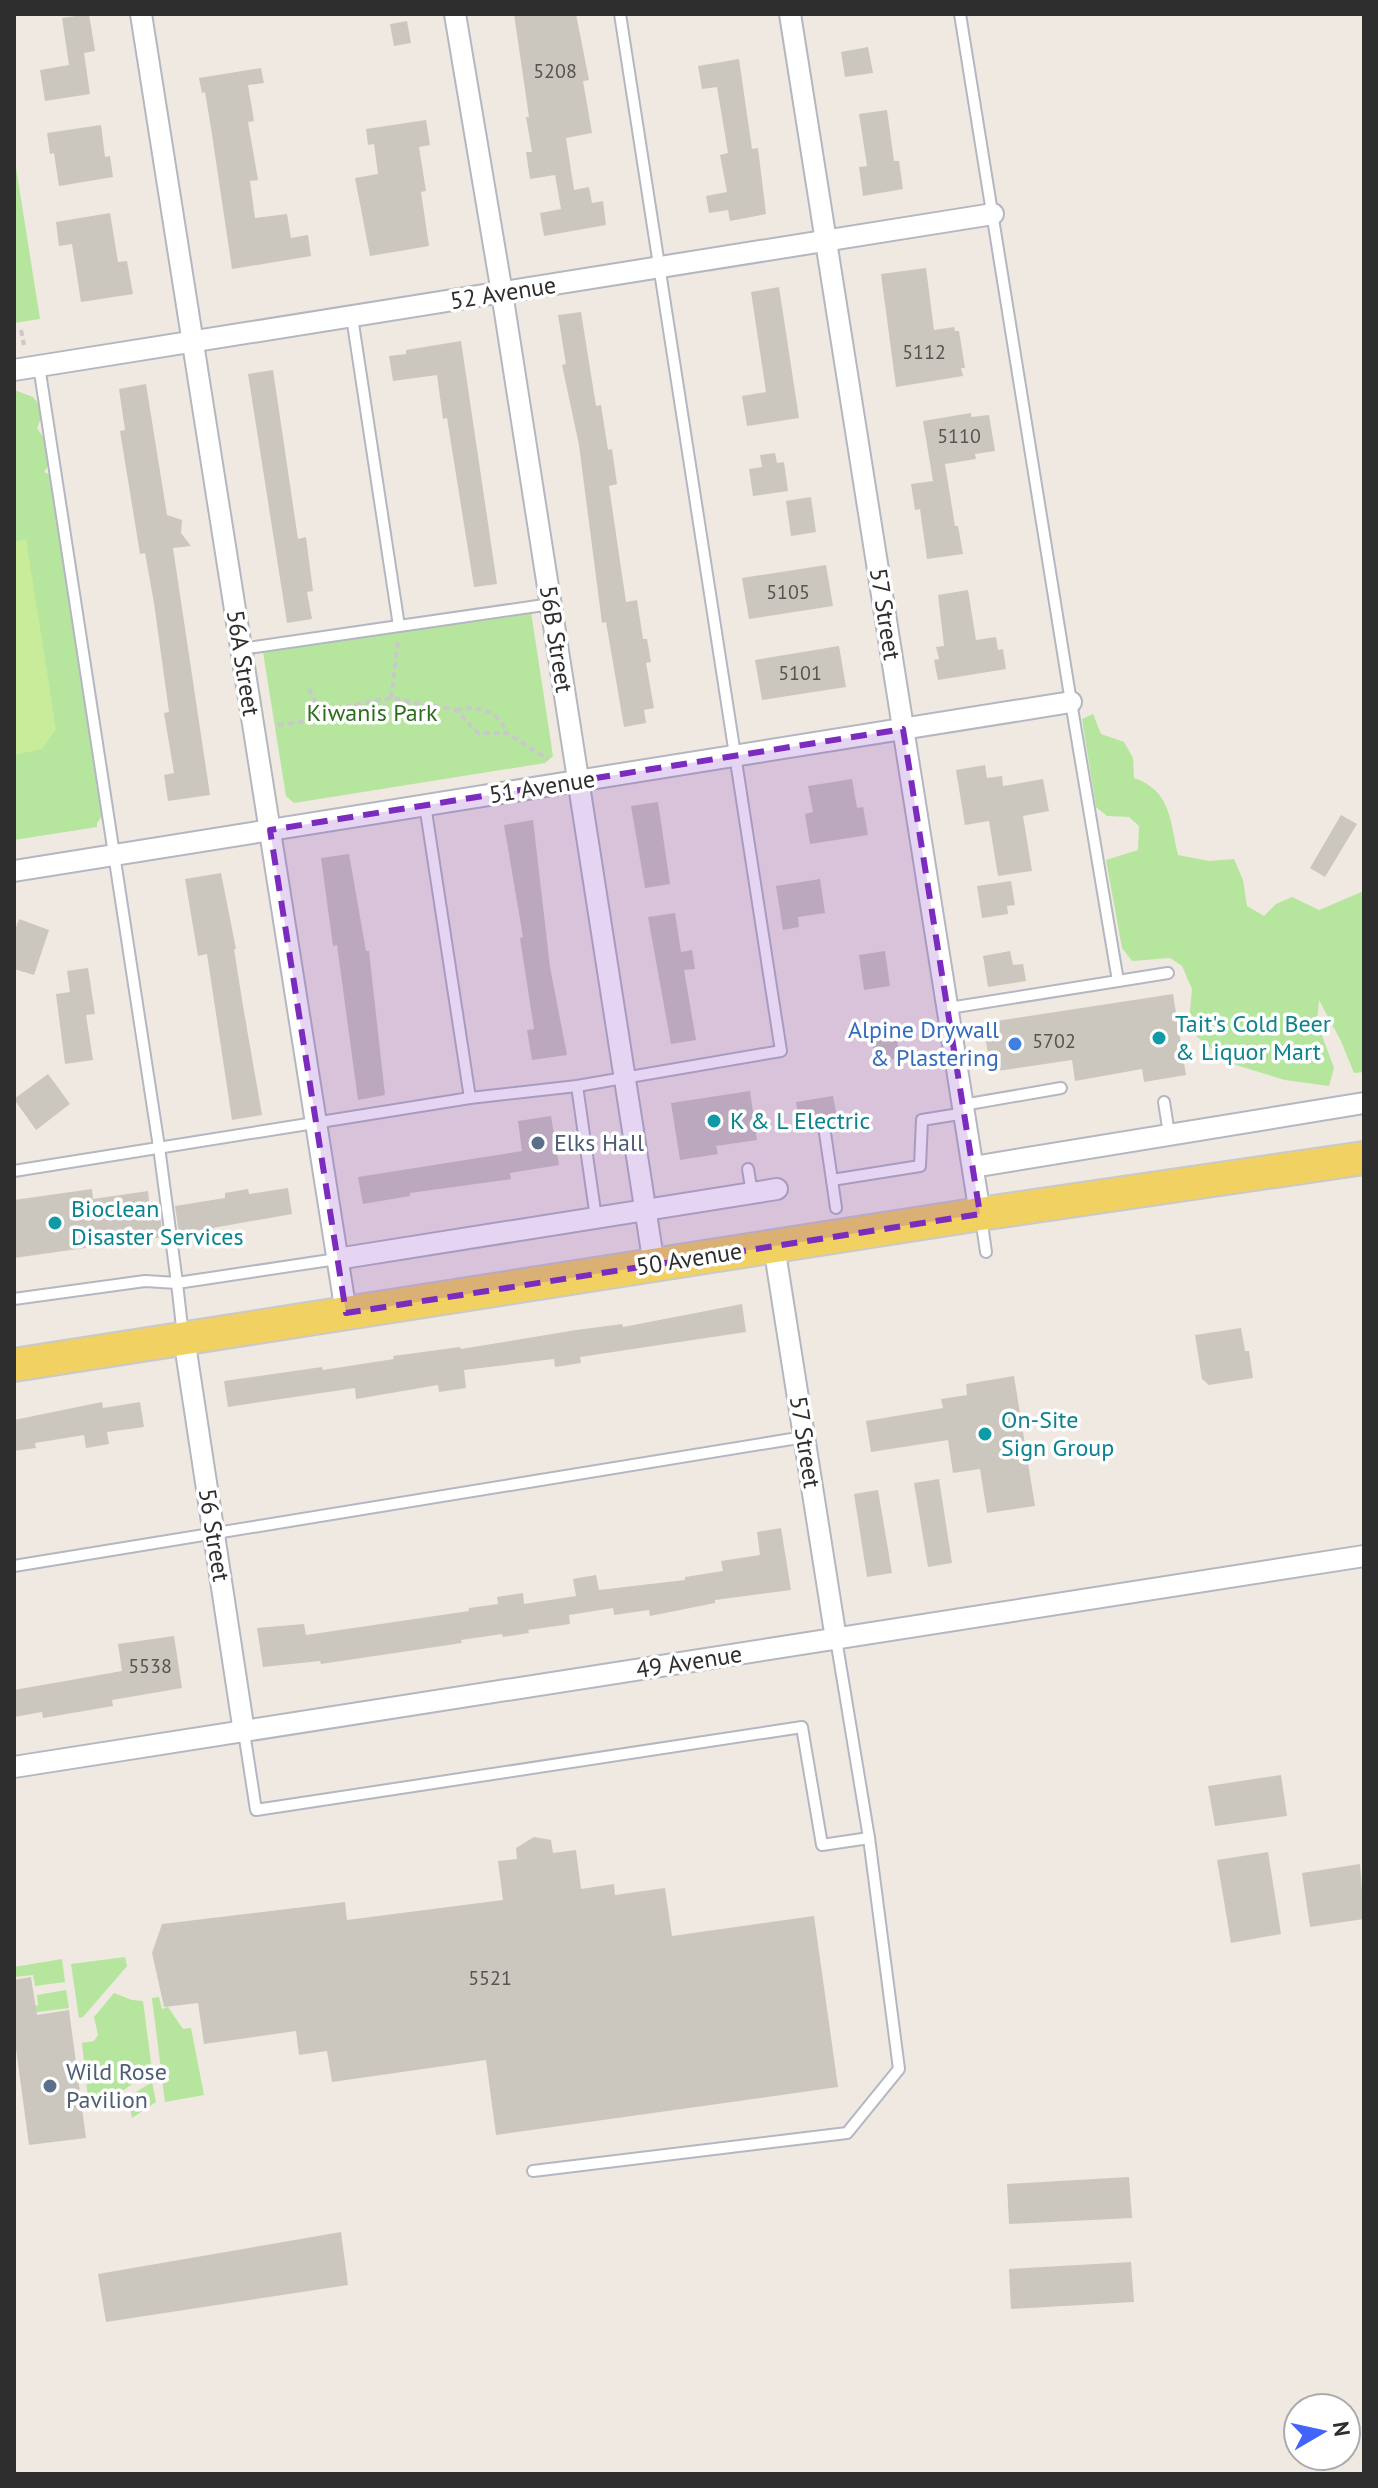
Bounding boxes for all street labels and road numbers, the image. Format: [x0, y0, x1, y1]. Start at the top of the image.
street label: 52 Avenue [448, 269, 558, 316]
street label: 57 Street [863, 566, 908, 662]
street label: 56B Street [533, 583, 580, 695]
street label: 56A Street [220, 608, 267, 718]
street label: 51 Avenue [487, 763, 597, 810]
street label: 50 Avenue [634, 1235, 744, 1282]
street label: 57 Street [783, 1394, 828, 1490]
street label: 56 Street [192, 1486, 237, 1584]
street label: 49 Avenue [634, 1638, 744, 1685]

